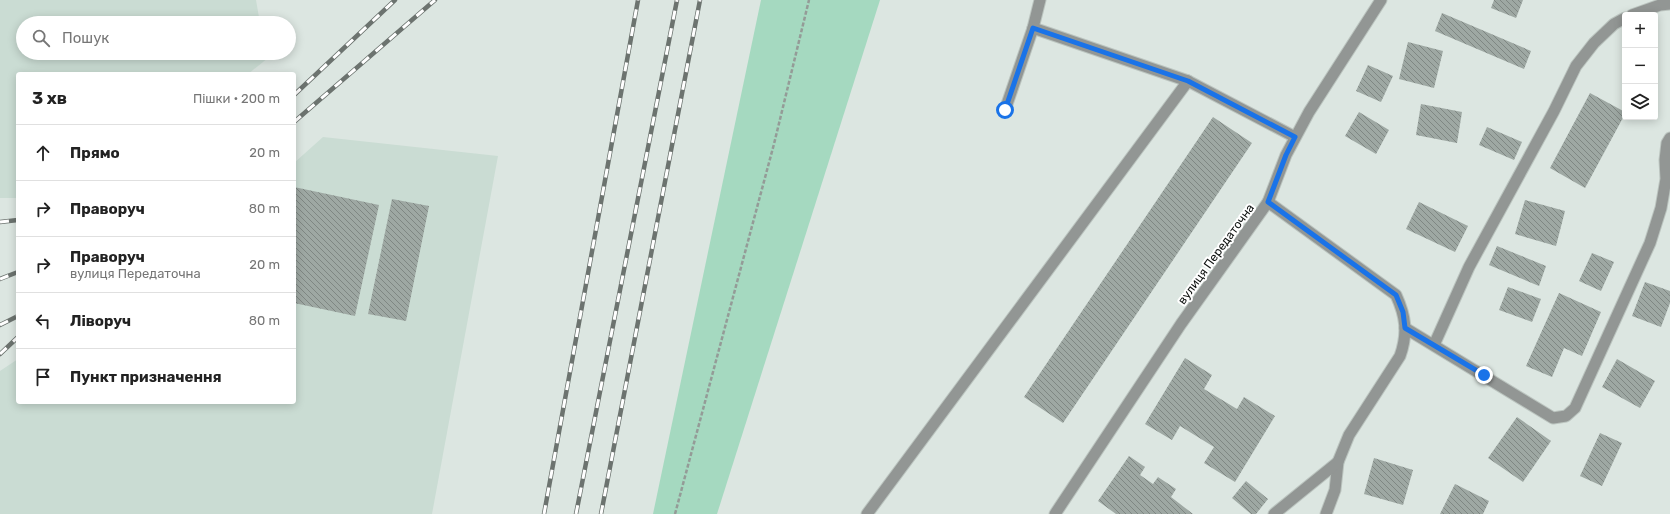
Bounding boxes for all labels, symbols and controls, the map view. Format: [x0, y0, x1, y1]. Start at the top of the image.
map controls [1622, 12, 1658, 120]
button: + [1622, 12, 1658, 48]
search box [16, 16, 296, 60]
icon: search [30, 27, 52, 49]
text: Пошук [62, 29, 109, 47]
button: − [1622, 48, 1658, 84]
button: layers [1622, 84, 1658, 120]
text: 3 хв [32, 88, 67, 108]
text: Пішки · 200 m [193, 91, 280, 106]
route start [996, 101, 1014, 119]
icon: ahead [32, 142, 54, 164]
text: Прямо [70, 144, 120, 162]
text: 20 m [249, 145, 280, 160]
icon: right [32, 198, 54, 220]
text: Праворуч [70, 200, 145, 218]
text: 80 m [249, 201, 280, 216]
street label: вулиця Передаточна [1175, 201, 1257, 307]
text: Праворуч [70, 248, 145, 266]
icon: right [32, 254, 54, 276]
text: 20 m [249, 257, 280, 272]
text: вулиця Передаточна [70, 266, 201, 281]
icon: left [32, 310, 54, 332]
text: Ліворуч [70, 312, 131, 330]
text: 80 m [249, 313, 280, 328]
icon: arrive [32, 366, 54, 388]
route end [1475, 366, 1493, 384]
text: Пункт призначення [70, 368, 222, 386]

